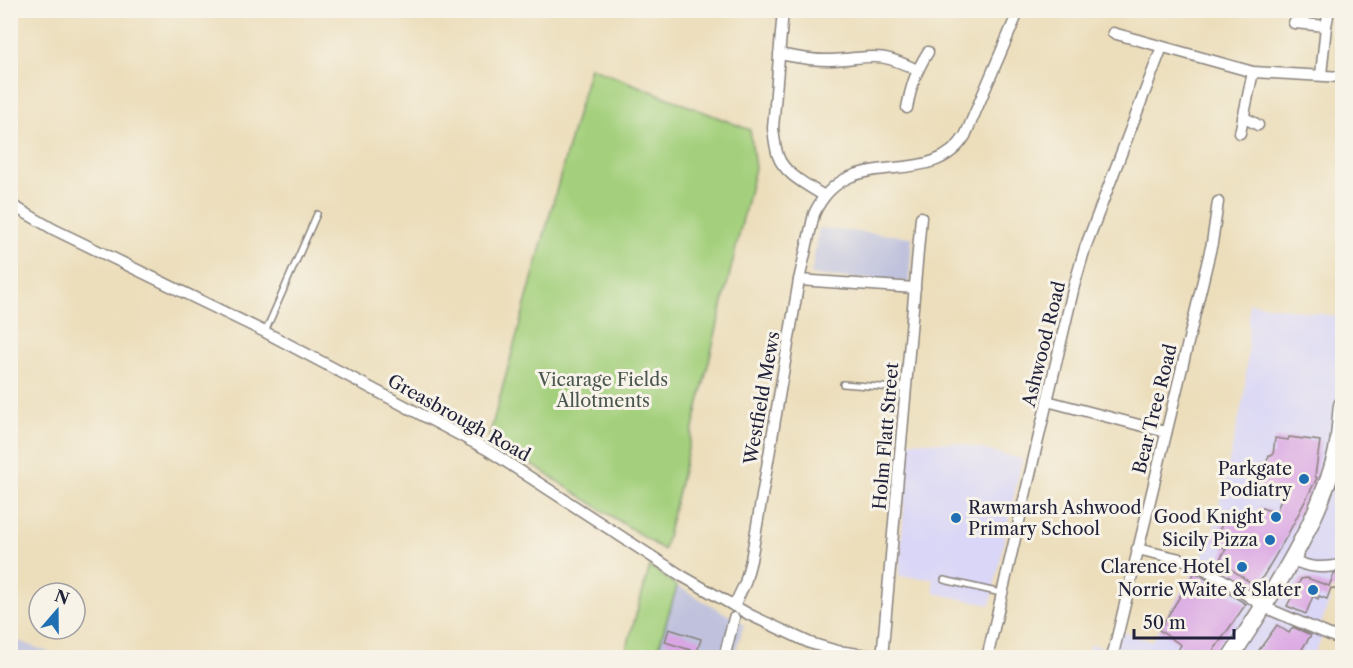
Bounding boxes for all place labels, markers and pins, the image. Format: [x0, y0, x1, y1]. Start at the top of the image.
place label: Parkgate Podiatry [1218, 458, 1293, 501]
marker: Parkgate Podiatry [1297, 472, 1311, 486]
place label: Rawmarsh Ashwood Primary School [968, 497, 1142, 540]
place label: Good Knight [1154, 506, 1265, 528]
marker: Good Knight [1269, 510, 1283, 524]
marker: Rawmarsh Ashwood Primary School [949, 511, 963, 525]
place label: Sicily Pizza [1162, 529, 1258, 551]
marker: Sicily Pizza [1263, 533, 1277, 547]
place label: Clarence Hotel [1100, 556, 1230, 578]
marker: Clarence Hotel [1235, 560, 1249, 574]
place label: Norrie Waite & Slater [1117, 579, 1301, 601]
marker: Norrie Waite & Slater [1306, 583, 1320, 597]

